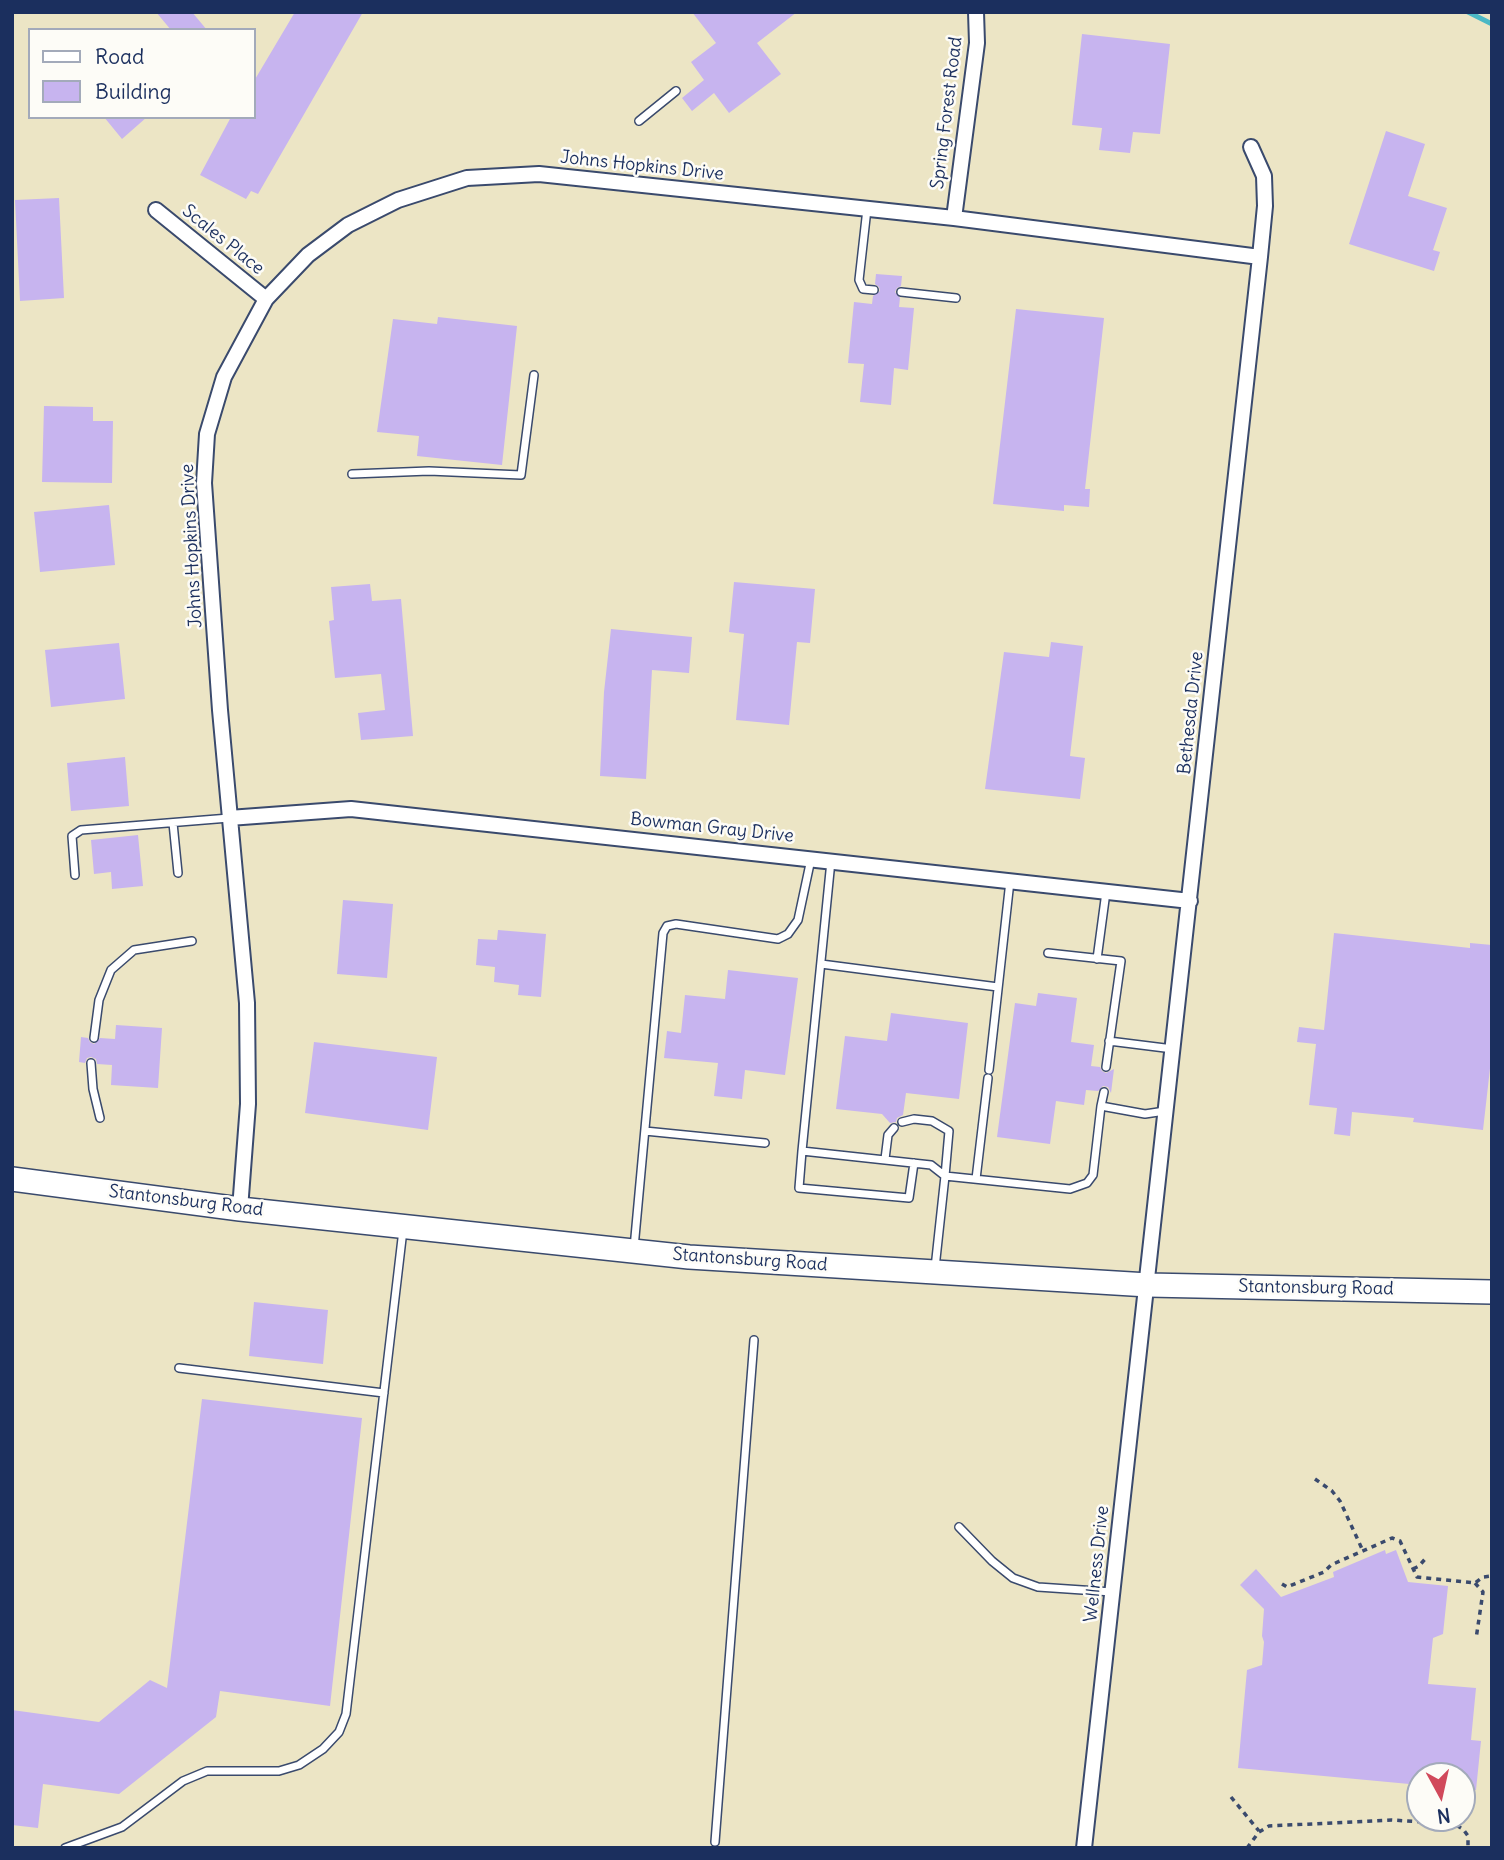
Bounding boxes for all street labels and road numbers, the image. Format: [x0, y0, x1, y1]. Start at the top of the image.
street label: Spring Forest Road [927, 36, 967, 190]
street label: Johns Hopkins Drive [559, 147, 725, 185]
street label: Scales Place [178, 200, 268, 280]
street label: Johns Hopkins Drive [177, 463, 207, 629]
street label: Bethesda Drive [1174, 650, 1208, 776]
street label: Bowman Gray Drive [629, 809, 795, 847]
street label: Stantonsburg Road [108, 1181, 264, 1221]
street label: Stantonsburg Road [672, 1244, 828, 1276]
street label: Stantonsburg Road [1238, 1276, 1394, 1300]
street label: Wellness Drive [1080, 1505, 1114, 1623]

